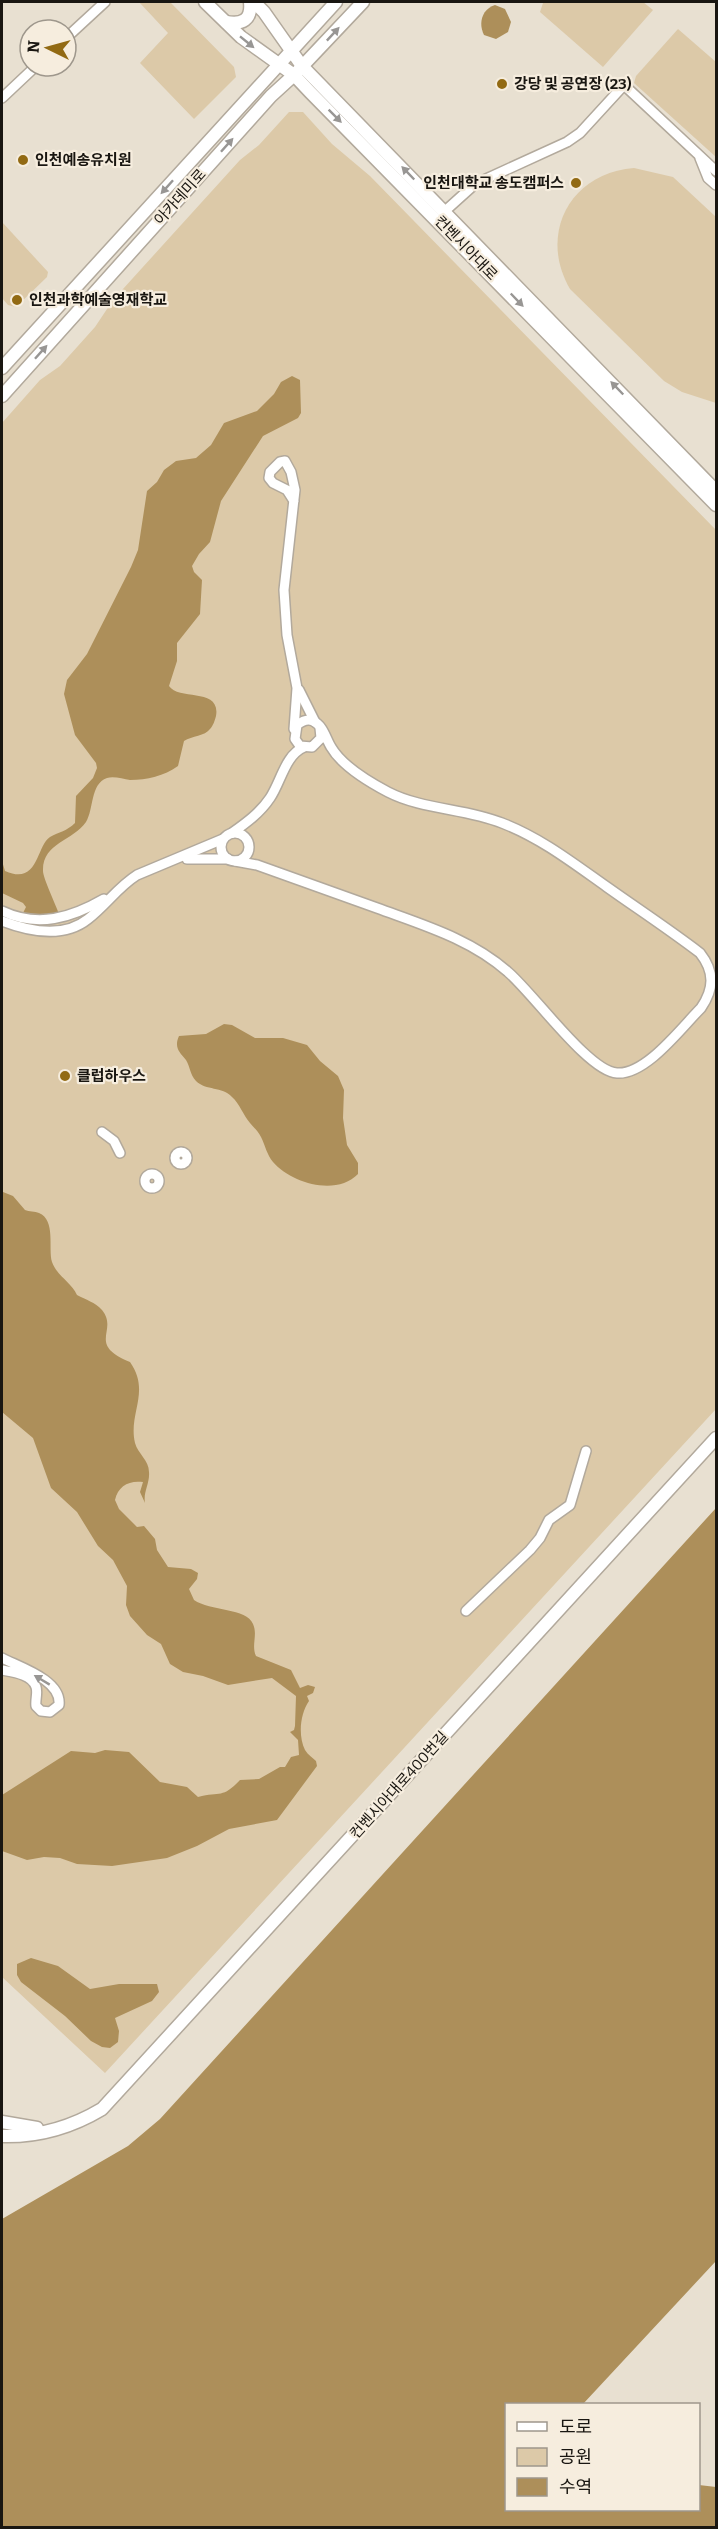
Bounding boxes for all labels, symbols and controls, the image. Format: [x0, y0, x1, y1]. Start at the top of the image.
north arrow [18, 18, 78, 78]
one-way arrow [326, 27, 339, 42]
one-way arrow [239, 35, 255, 48]
text: N [24, 40, 44, 54]
place label: 강당 및 공연장 (23) [514, 75, 632, 93]
marker: 강당 및 공연장 (23) [495, 77, 509, 91]
one-way arrow [328, 109, 342, 123]
one-way arrow [220, 138, 233, 153]
place label: 인천예송유치원 [35, 151, 132, 169]
marker: 인천예송유치원 [16, 153, 30, 167]
street label: 아카데미로 [150, 165, 210, 229]
one-way arrow [401, 166, 415, 181]
place label: 인천대학교 송도캠퍼스 [423, 174, 564, 192]
marker: 인천대학교 송도캠퍼스 [569, 176, 583, 190]
one-way arrow [161, 179, 174, 194]
street label: 컨벤시아대로 [431, 212, 501, 284]
place label: 인천과학예술영재학교 [29, 291, 167, 309]
marker: 인천과학예술영재학교 [10, 293, 24, 307]
one-way arrow [509, 293, 523, 307]
one-way arrow [34, 345, 48, 360]
one-way arrow [611, 382, 625, 396]
place label: 클럽하우스 [77, 1067, 146, 1085]
marker: 클럽하우스 [58, 1069, 72, 1083]
one-way arrow [33, 1675, 50, 1685]
street label: 컨벤시아대로400번길 [346, 1728, 452, 1842]
legend [505, 2403, 700, 2511]
text: 도로 [559, 2416, 592, 2438]
text: 공원 [559, 2446, 592, 2468]
text: 수역 [559, 2476, 592, 2498]

